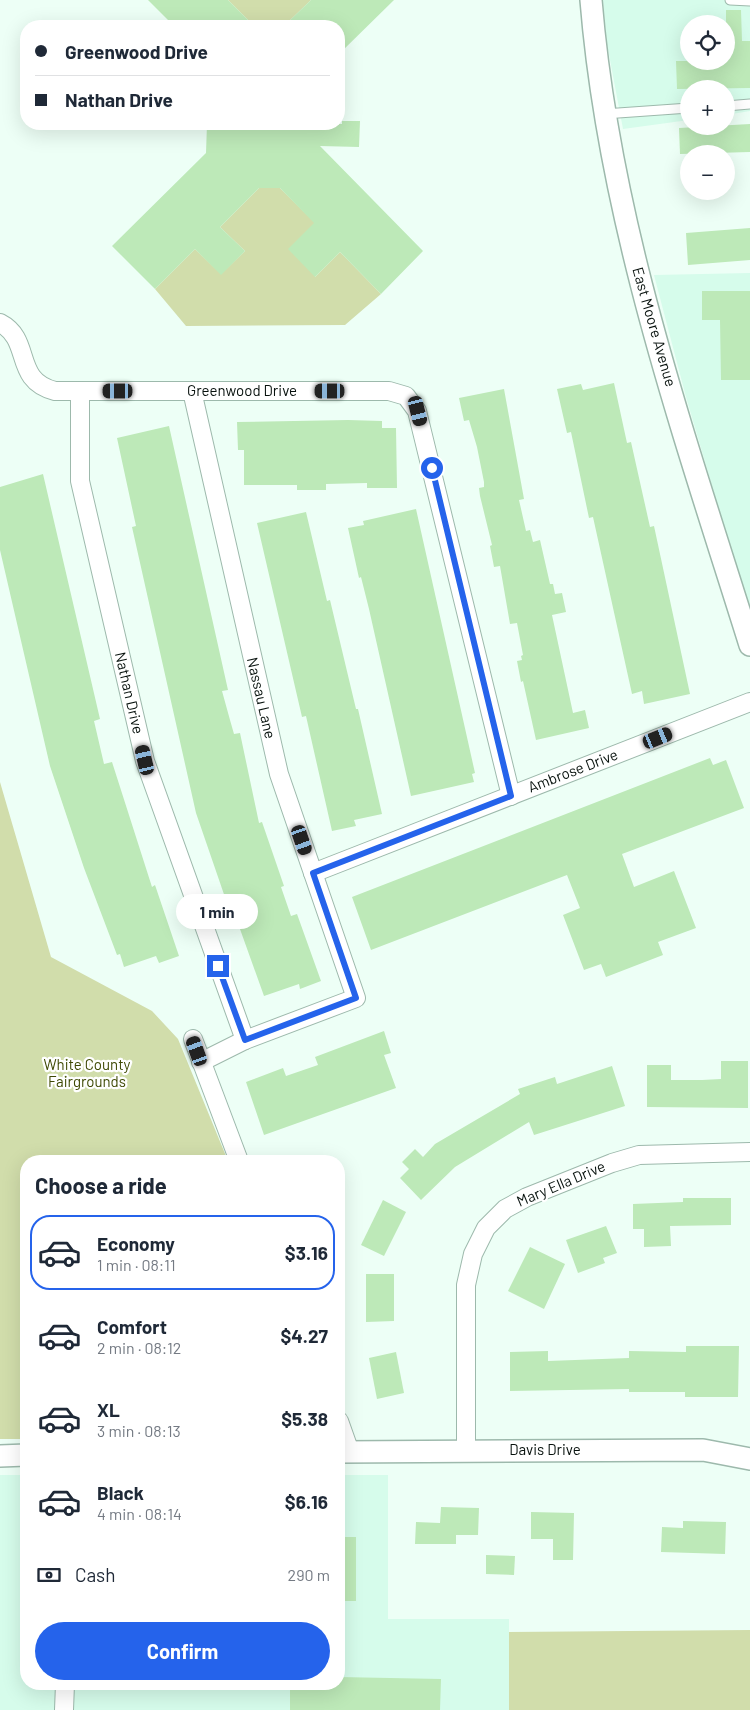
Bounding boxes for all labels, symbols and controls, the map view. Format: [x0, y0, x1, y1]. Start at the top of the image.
map controls [680, 15, 735, 200]
button: locate [680, 15, 735, 70]
text: Greenwood Drive [65, 40, 208, 63]
button: + [680, 80, 735, 135]
text: Nathan Drive [65, 88, 173, 111]
button: − [680, 145, 735, 200]
street label: East Moore Avenue [629, 265, 681, 389]
street label: Greenwood Drive [187, 381, 297, 399]
car [103, 384, 133, 399]
car [315, 384, 345, 399]
car [407, 395, 428, 427]
route start [421, 457, 443, 479]
street label: Nathan Drive [112, 650, 148, 735]
street label: Nassau Lane [244, 655, 280, 740]
car [641, 725, 674, 751]
car [134, 744, 155, 776]
street label: Ambrose Drive [525, 745, 620, 795]
car [290, 823, 313, 857]
callout: 1 min [177, 894, 259, 928]
text: 1 min [199, 902, 235, 921]
route end [207, 955, 229, 977]
car [184, 1034, 209, 1068]
park label: White County Fairgrounds [43, 1055, 131, 1090]
street label: Mary Ella Drive [514, 1156, 608, 1210]
text: Choose a ride [35, 1172, 167, 1198]
icon: car [37, 1230, 82, 1275]
text: Economy [97, 1232, 175, 1255]
text: $3.16 [285, 1241, 328, 1264]
text: 1 min · 08:11 [97, 1255, 176, 1274]
icon: car [37, 1313, 82, 1358]
text: Comfort [97, 1315, 167, 1338]
text: $4.27 [280, 1324, 328, 1347]
text: 2 min · 08:12 [97, 1338, 181, 1357]
icon: car [37, 1396, 82, 1441]
text: XL [97, 1398, 120, 1421]
text: $5.38 [281, 1407, 328, 1430]
text: 3 min · 08:13 [97, 1421, 181, 1440]
street label: Davis Drive [509, 1440, 581, 1458]
icon: car [37, 1479, 82, 1524]
text: Black [97, 1481, 144, 1504]
text: $6.16 [285, 1490, 328, 1513]
text: 4 min · 08:14 [97, 1504, 182, 1523]
icon: cash [35, 1561, 63, 1589]
text: Cash [75, 1563, 116, 1586]
text: 290 m [288, 1565, 330, 1584]
button: Confirm [35, 1622, 330, 1680]

